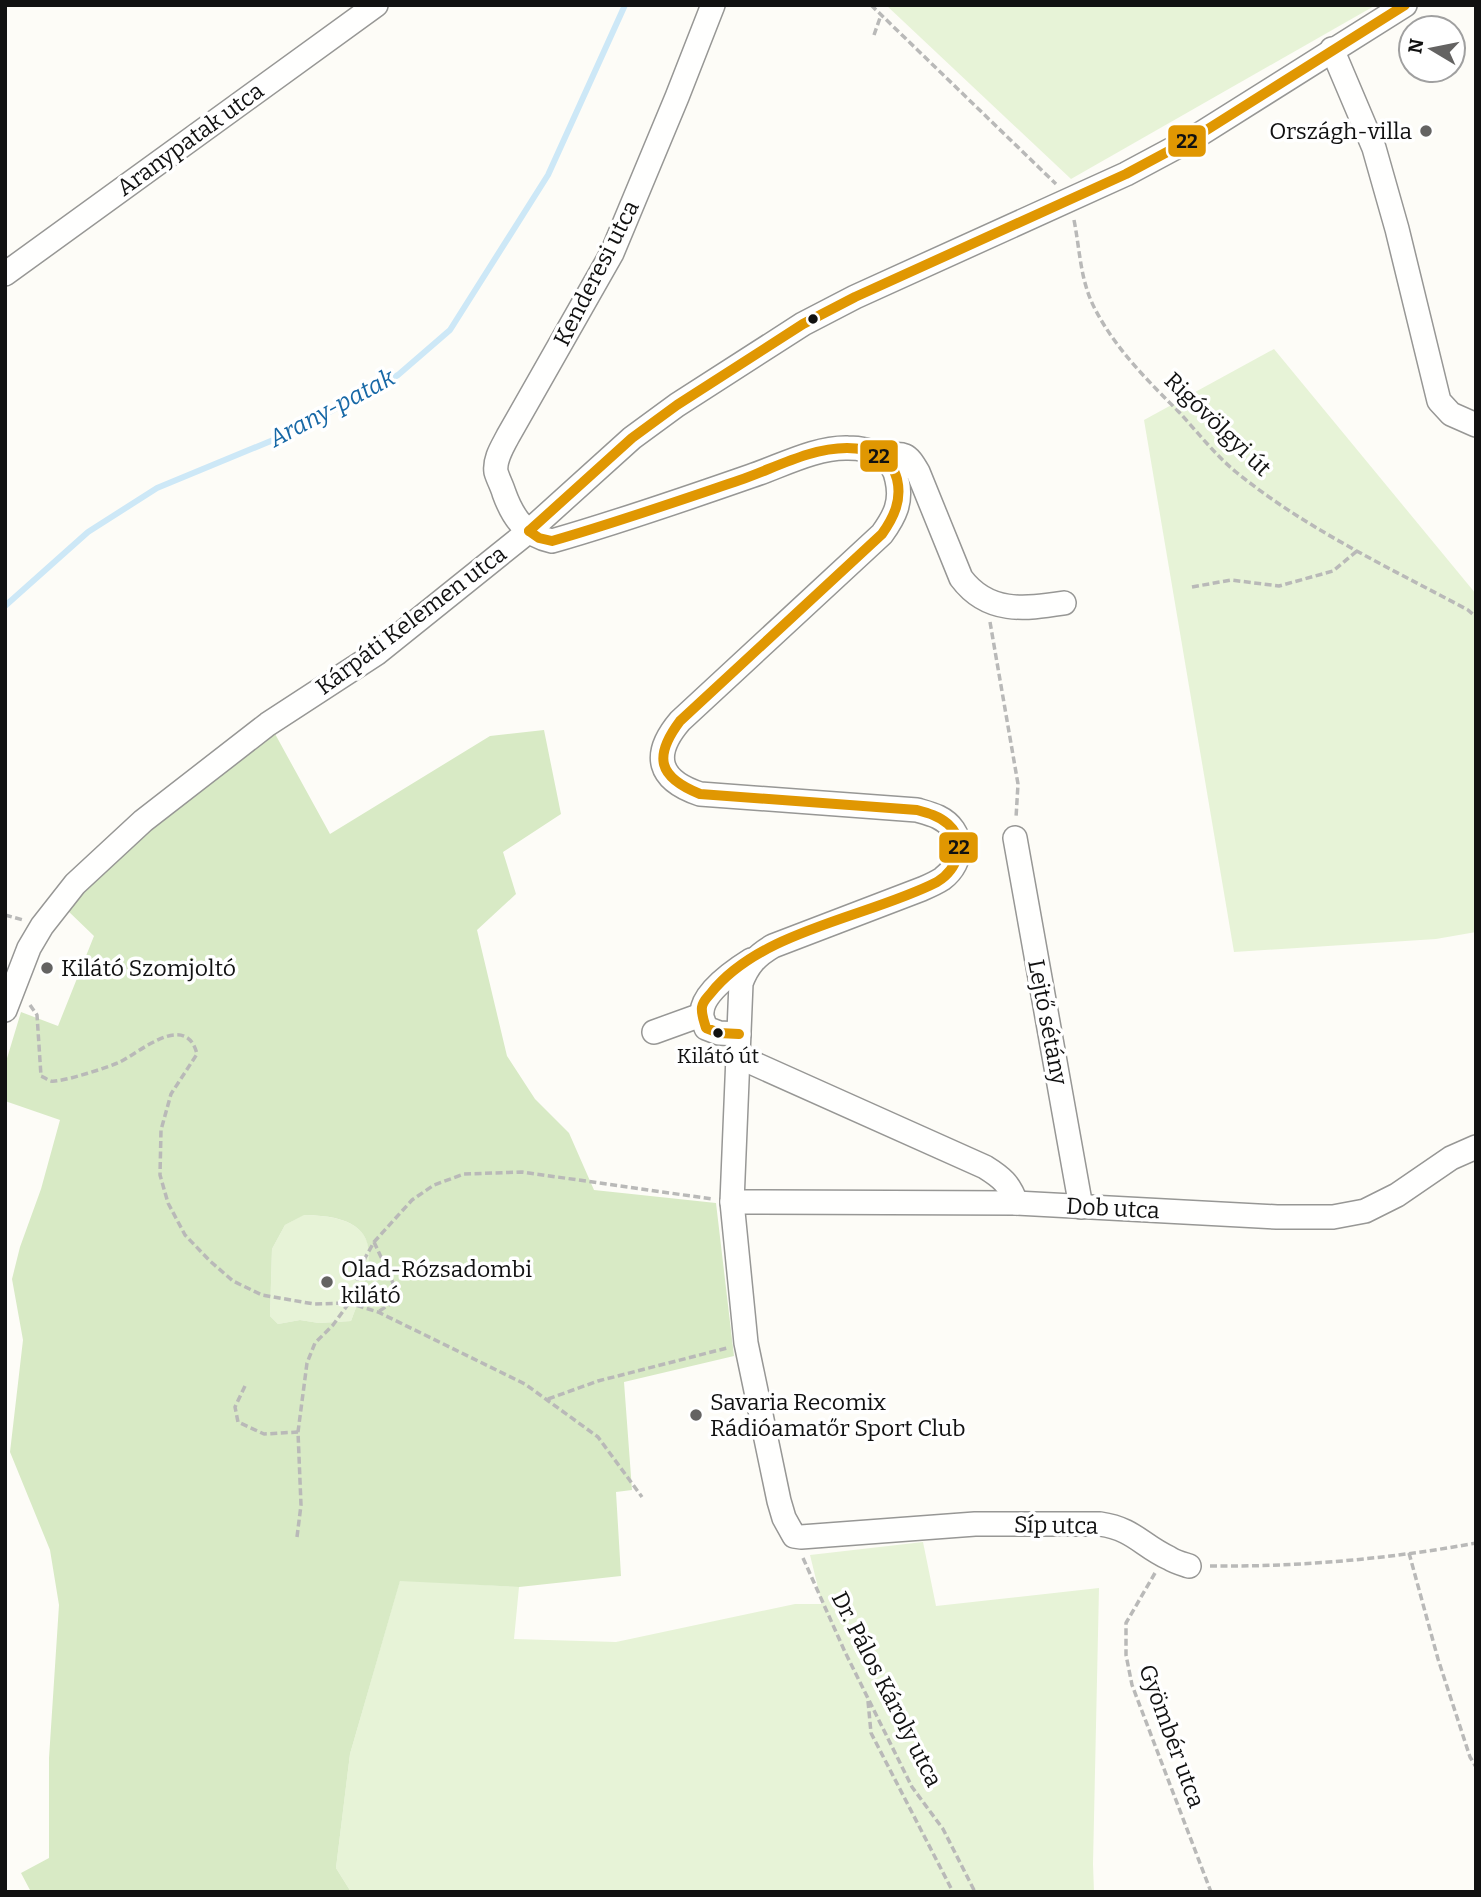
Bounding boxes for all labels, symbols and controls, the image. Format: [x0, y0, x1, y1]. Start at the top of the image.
north arrow [1397, 14, 1467, 84]
text: N [1403, 37, 1428, 55]
street label: Aranypatak utca [111, 76, 269, 202]
place label: Országh-villa [1269, 117, 1412, 145]
marker: Országh-villa [1418, 123, 1434, 139]
line badge: 22 [1167, 124, 1207, 158]
text: 22 [1176, 130, 1198, 153]
street label: Kenderesi utca [547, 195, 645, 350]
unlabelled marker [806, 312, 820, 326]
water label: Arany-patak [264, 363, 400, 453]
street label: Rigóvölgyi út [1159, 366, 1277, 482]
line badge: 22 [859, 439, 899, 473]
text: 22 [868, 445, 890, 468]
street label: Kárpáti Kelemen utca [310, 539, 512, 701]
line badge: 22 [938, 831, 979, 864]
text: 22 [948, 836, 970, 859]
place label: Kilátó Szomjoltó [61, 954, 236, 982]
street label: Lejtő sétány [1022, 957, 1074, 1088]
marker: Kilátó Szomjoltó [39, 960, 55, 976]
marker: Kilátó út [711, 1026, 725, 1040]
place label: Kilátó út [677, 1043, 760, 1069]
street label: Dob utca [1065, 1192, 1161, 1224]
place label: Olad-Rózsadombi kilátó [341, 1255, 532, 1309]
marker: Olad-Rózsadombi kilátó [319, 1274, 335, 1290]
place label: Savaria Recomix Rádióamatőr Sport Club [710, 1388, 966, 1442]
marker: Savaria Recomix Rádióamatőr Sport Club [688, 1407, 704, 1423]
street label: Síp utca [1014, 1510, 1099, 1540]
street label: Dr. Pálos Károly utca [826, 1587, 949, 1792]
street label: Gyömbér utca [1133, 1661, 1211, 1812]

